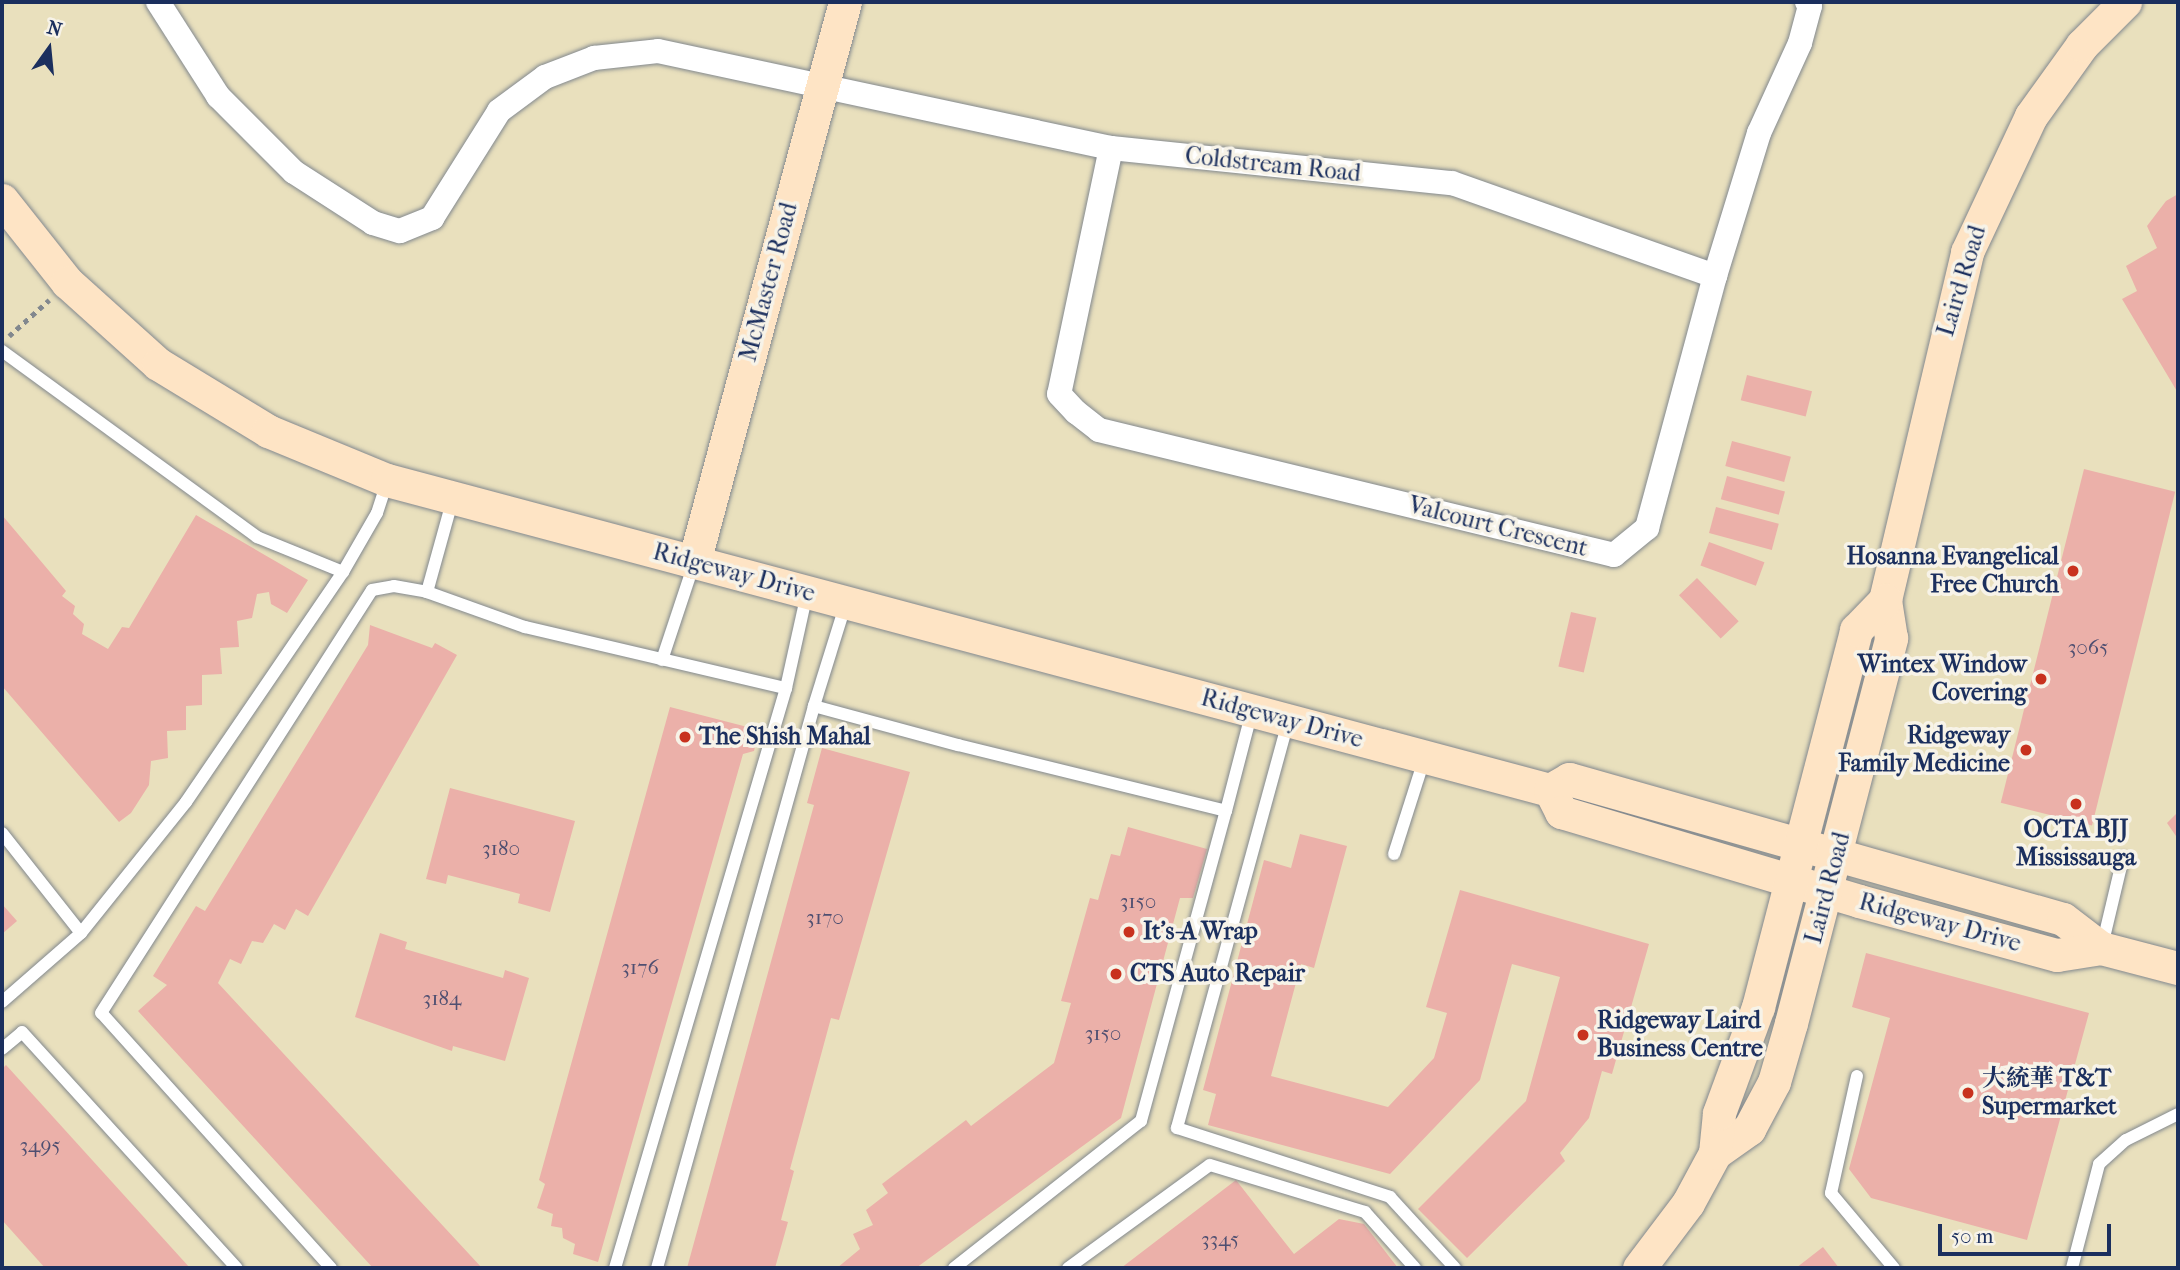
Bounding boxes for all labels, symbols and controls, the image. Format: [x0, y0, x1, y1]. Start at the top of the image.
north arrow [14, 14, 84, 84]
text: N [45, 16, 64, 41]
street label: Coldstream Road [1184, 141, 1362, 189]
street label: McMaster Road [734, 199, 804, 365]
street label: Laird Road [1932, 222, 1992, 340]
street label: Valcourt Crescent [1405, 491, 1591, 563]
street label: Ridgeway Drive [650, 538, 818, 608]
place label: Hosanna Evangelical Free Church [1847, 543, 2059, 599]
marker: Hosanna Evangelical Free Church [2065, 563, 2081, 579]
house number: 3065 [2068, 634, 2108, 660]
place label: Wintex Window Covering [1858, 651, 2027, 707]
marker: Wintex Window Covering [2033, 671, 2049, 687]
street label: Ridgeway Drive [1198, 684, 1366, 754]
place label: Ridgeway Family Medicine [1838, 722, 2010, 778]
place label: The Shish Mahal [699, 723, 871, 751]
marker: The Shish Mahal [677, 729, 693, 745]
marker: Ridgeway Family Medicine [2016, 740, 2036, 760]
marker: OCTA BJJ Mississauga [2068, 796, 2084, 812]
place label: OCTA BJJ Mississauga [2016, 816, 2136, 872]
street label: Laird Road [1799, 829, 1857, 947]
house number: 3180 [482, 835, 520, 861]
house number: 3150 [1120, 888, 1156, 914]
street label: Ridgeway Drive [1856, 888, 2024, 958]
house number: 3170 [806, 904, 844, 930]
place label: It’s-A Wrap [1143, 918, 1258, 946]
marker: It’s-A Wrap [1121, 924, 1137, 940]
house number: 3176 [621, 954, 659, 980]
place label: CTS Auto Repair [1130, 960, 1305, 988]
marker: CTS Auto Repair [1108, 966, 1124, 982]
house number: 3184 [423, 985, 461, 1011]
place label: Ridgeway Laird Business Centre [1597, 1007, 1763, 1063]
house number: 3150 [1085, 1020, 1121, 1046]
marker: Ridgeway Laird Business Centre [1575, 1027, 1591, 1043]
place label: 大統華 T&T Supermarket [1982, 1065, 2116, 1121]
marker: 大統華 T&T Supermarket [1960, 1085, 1976, 1101]
house number: 3495 [19, 1132, 61, 1158]
scale bar [1942, 1210, 2115, 1254]
text: 50 m [1951, 1224, 1994, 1248]
house number: 3345 [1201, 1226, 1239, 1252]

